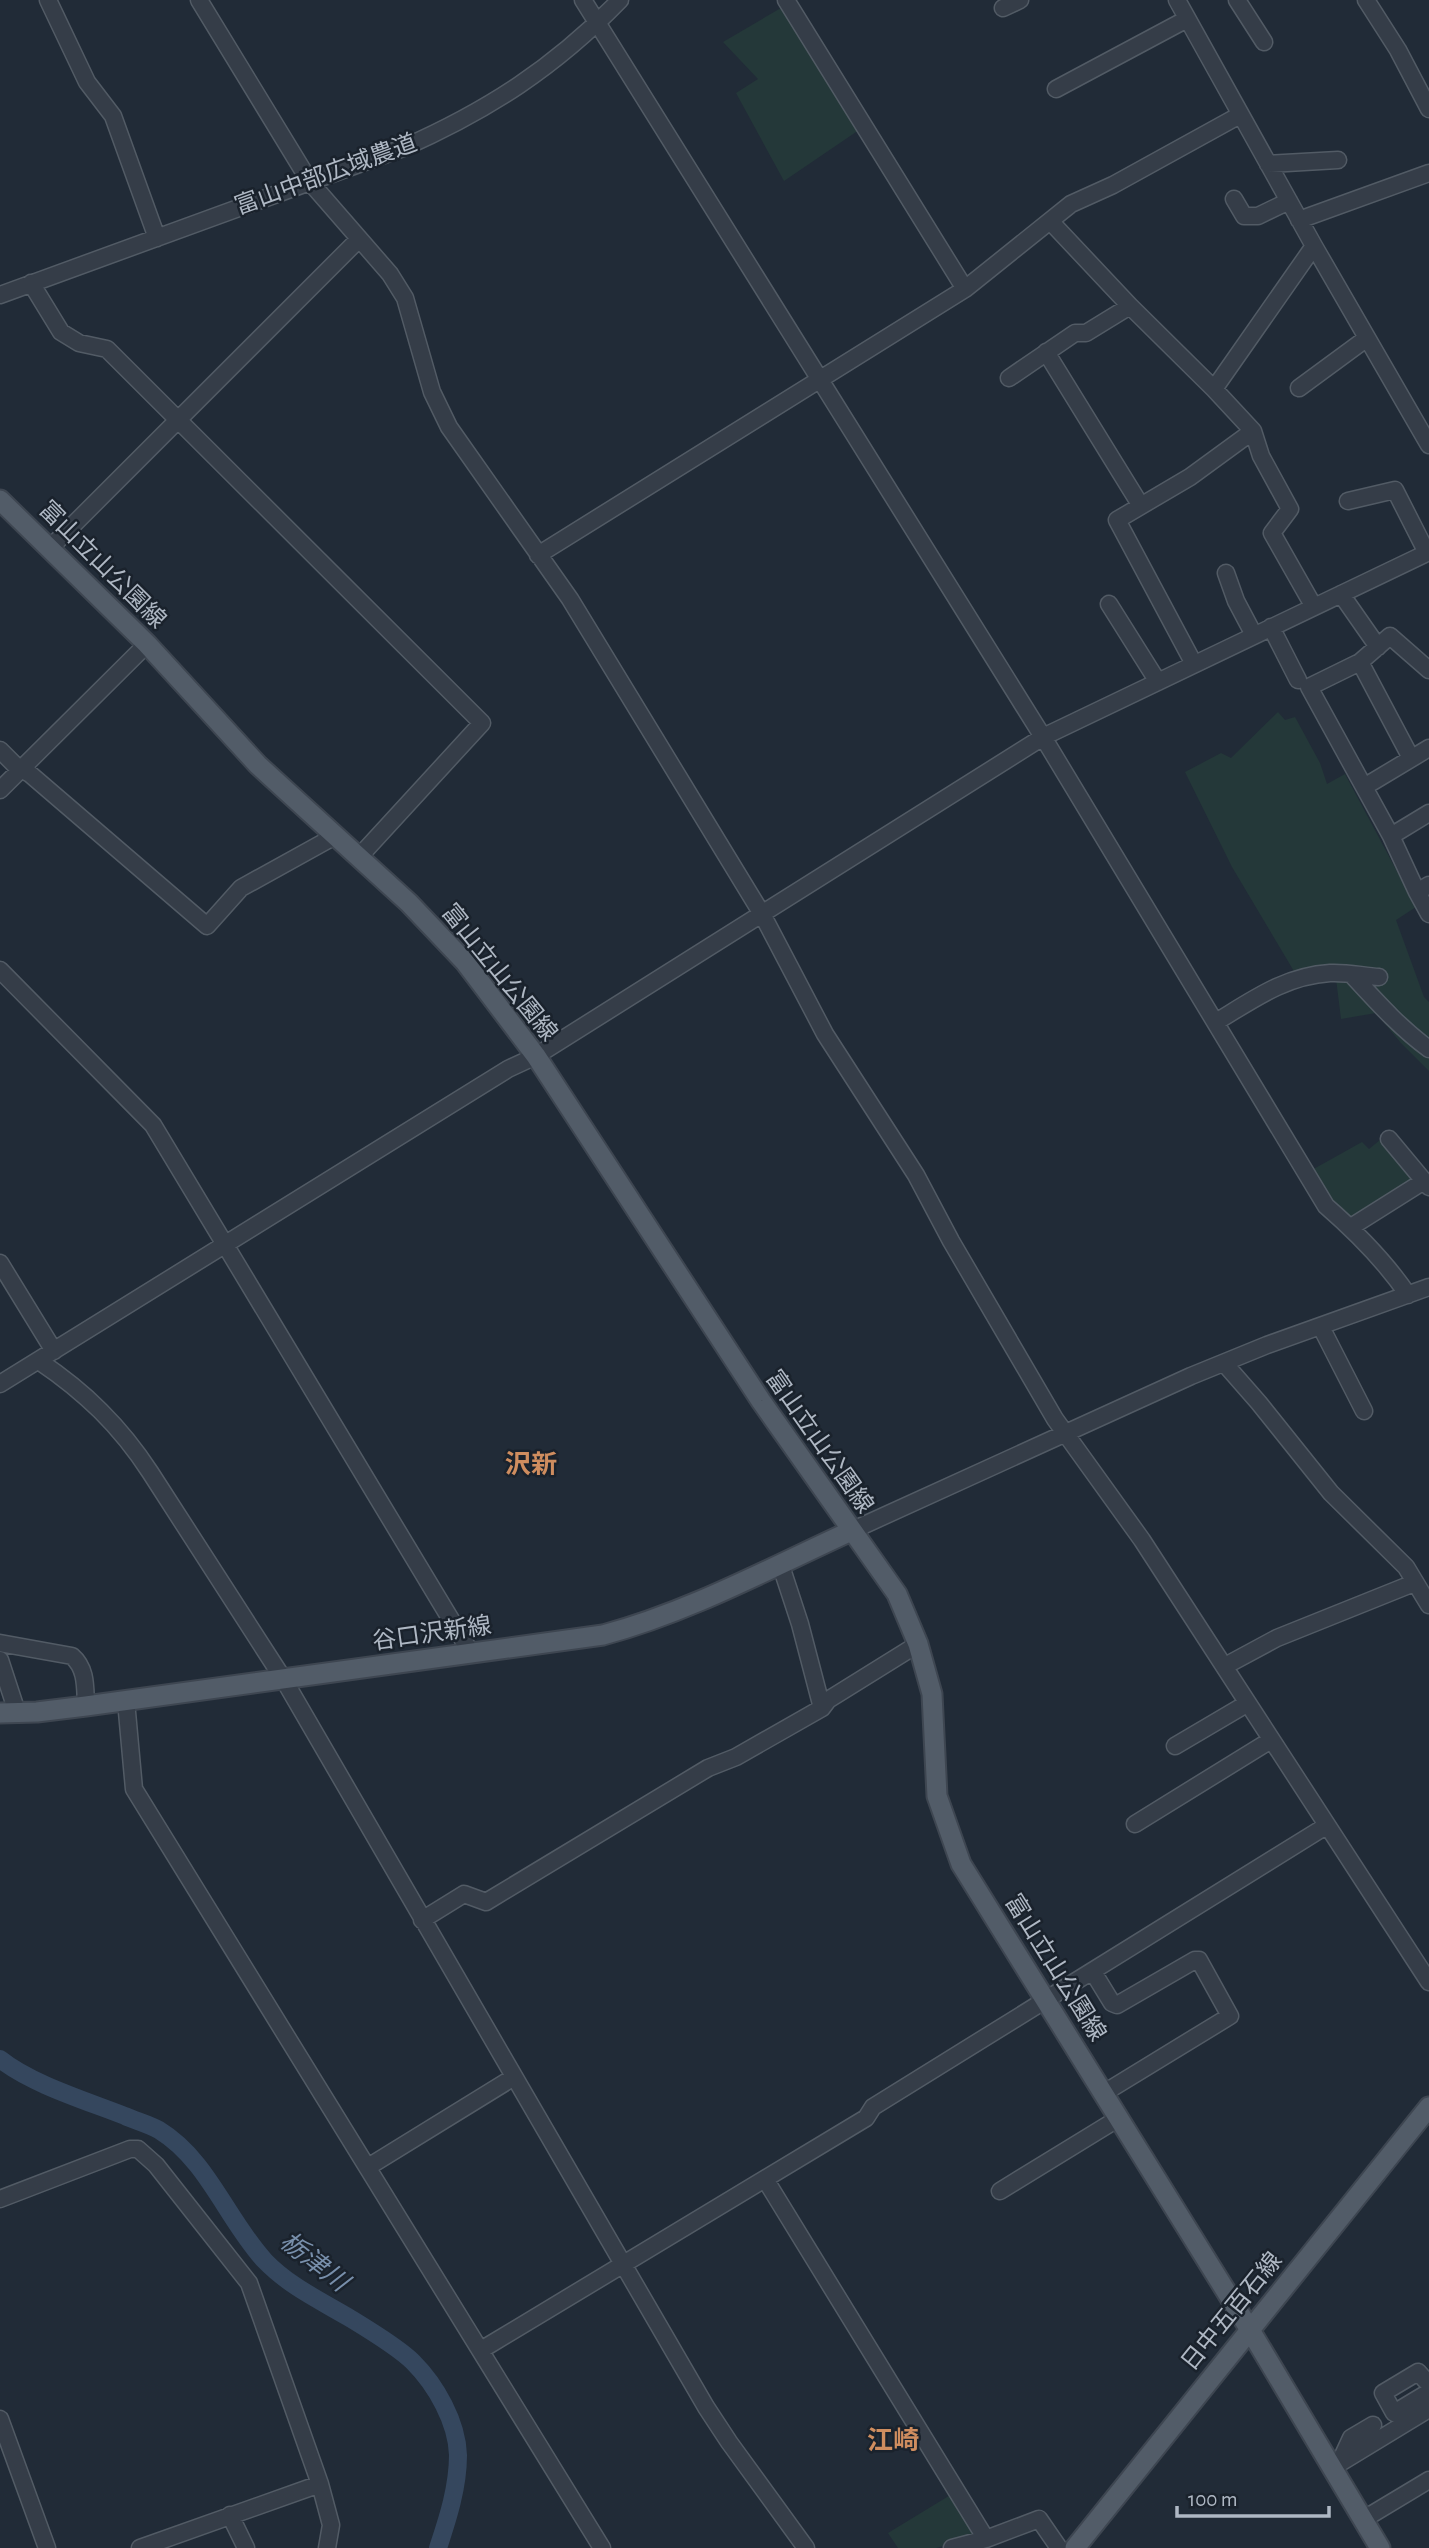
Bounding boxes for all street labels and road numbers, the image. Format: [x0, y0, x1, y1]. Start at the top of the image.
street label: 富山中部広域農道 [231, 129, 420, 219]
street label: 富山立山公園線 [34, 496, 171, 633]
street label: 富山立山公園線 [437, 899, 563, 1046]
street label: 富山立山公園線 [761, 1365, 879, 1518]
street label: 谷口沢新線 [371, 1612, 493, 1654]
street label: 富山立山公園線 [1000, 1889, 1111, 2046]
street label: 日中五百石線 [1176, 2247, 1287, 2376]

